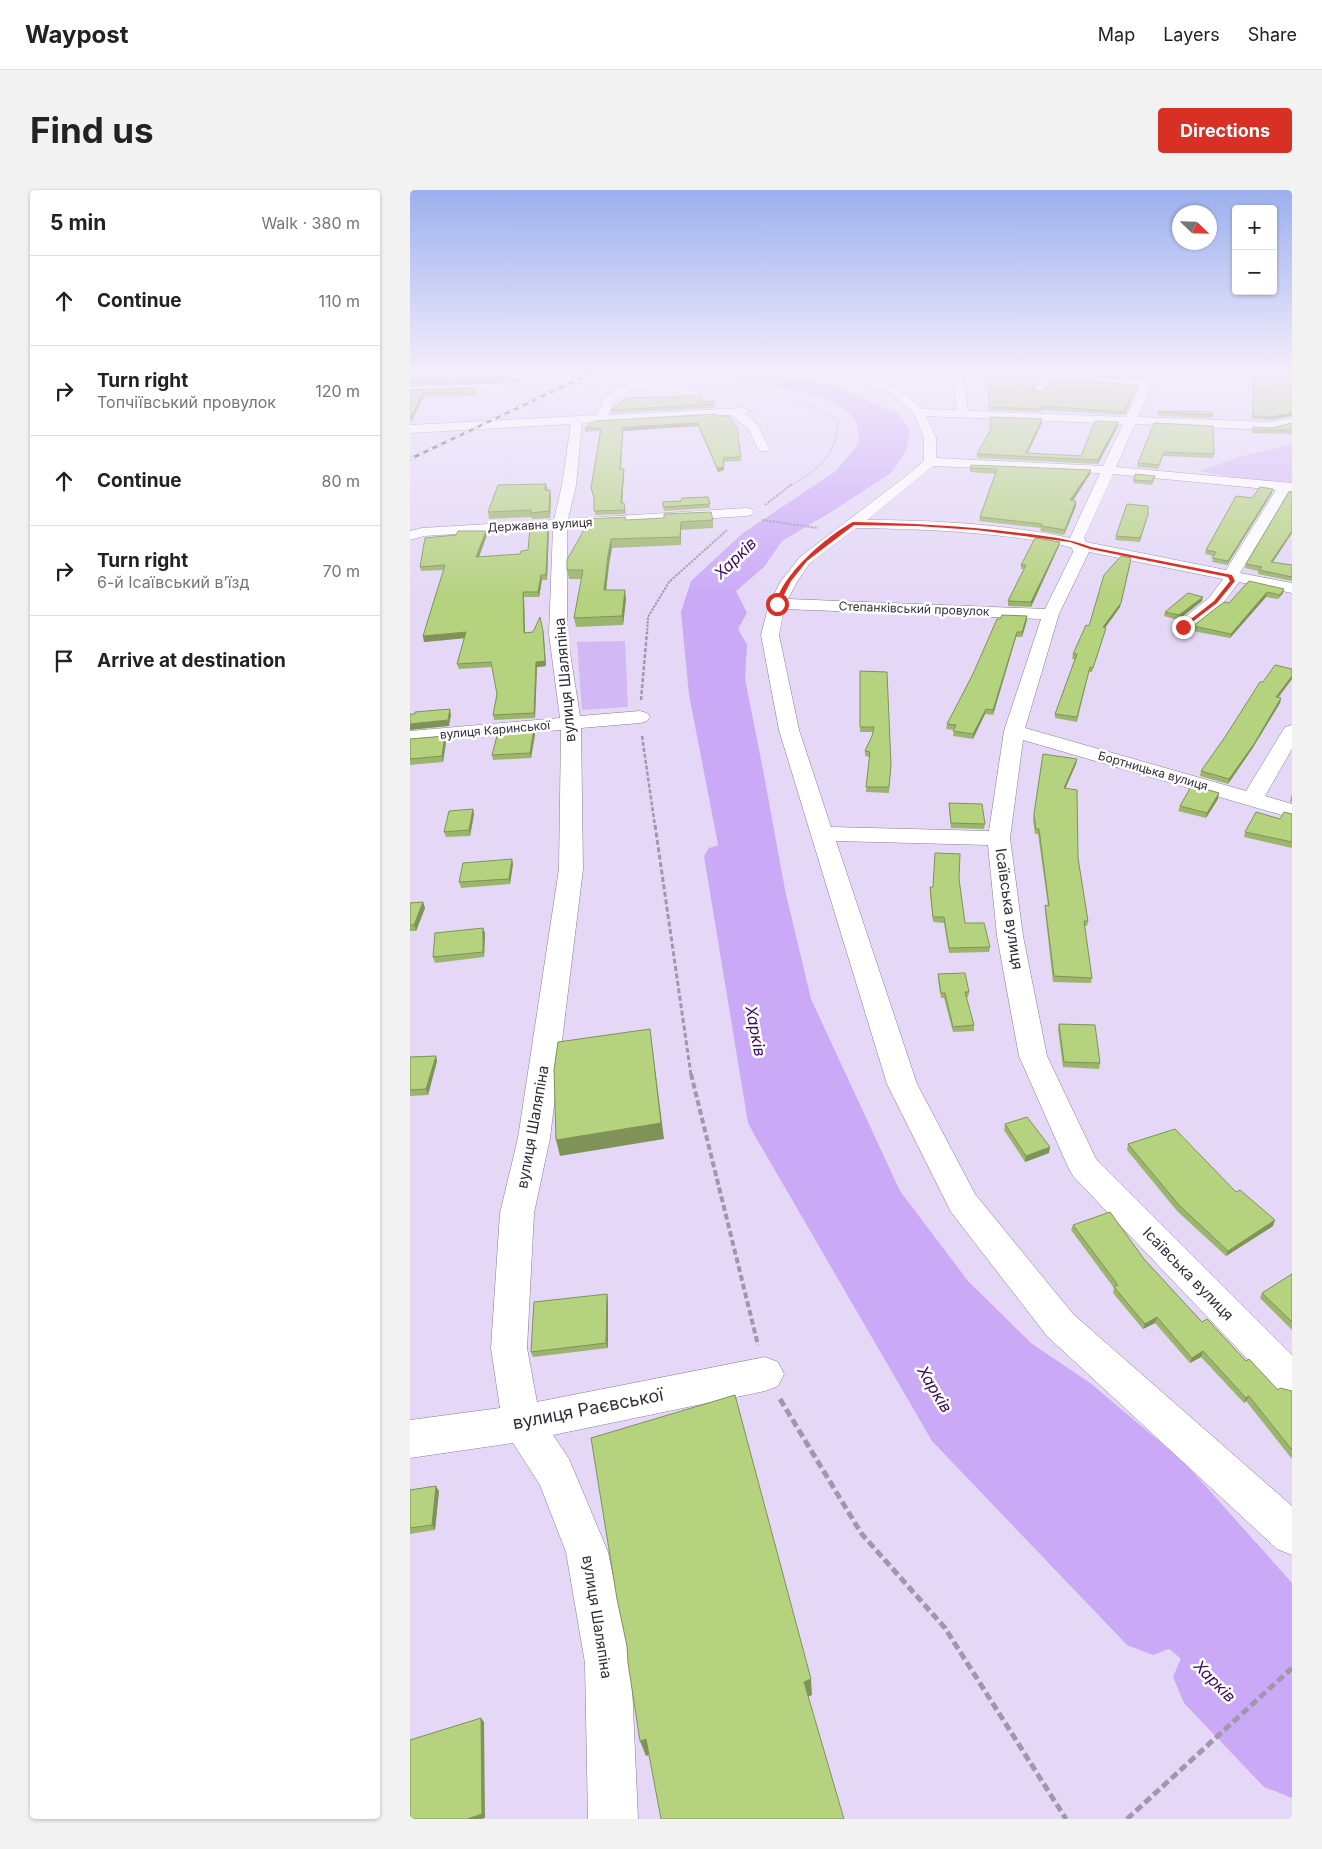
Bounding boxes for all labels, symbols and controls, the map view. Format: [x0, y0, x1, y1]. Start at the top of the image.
text: Waypost [25, 20, 129, 49]
text: Map [1098, 24, 1135, 45]
text: Layers [1163, 24, 1220, 45]
text: Share [1248, 24, 1297, 45]
button: Directions [1158, 108, 1292, 153]
text: Find us [30, 109, 154, 151]
north arrow [1172, 205, 1217, 250]
map controls [1232, 205, 1277, 295]
button: + [1232, 205, 1277, 250]
text: 5 min [50, 210, 106, 235]
text: Walk · 380 m [261, 213, 360, 233]
button: − [1232, 250, 1277, 295]
icon: ahead [50, 287, 78, 315]
text: Continue [97, 289, 182, 312]
text: 110 m [318, 291, 360, 311]
text: Turn right [97, 369, 188, 392]
icon: right [50, 377, 78, 405]
text: 120 m [315, 381, 360, 401]
text: Топчіївський провулок [97, 392, 276, 412]
icon: ahead [50, 467, 78, 495]
text: Continue [97, 469, 182, 492]
text: 80 m [321, 471, 360, 491]
street label: Державна вулиця [487, 514, 593, 535]
water label: Харків [709, 533, 760, 584]
text: Turn right [97, 549, 188, 572]
icon: right [50, 557, 78, 585]
text: 70 m [323, 561, 360, 581]
text: 6-й Ісаївський в’їзд [97, 572, 249, 592]
route start [766, 593, 789, 616]
street label: Степанківський провулок [838, 598, 990, 619]
route end [1172, 616, 1195, 639]
street label: вулиця Шаляпіна [550, 617, 579, 743]
icon: arrive [50, 647, 78, 675]
text: Arrive at destination [97, 649, 286, 672]
street label: вулиця Каринської [439, 717, 552, 742]
street label: Бортницька вулиця [1096, 748, 1210, 793]
street label: Ісаївська вулиця [992, 847, 1027, 971]
water label: Харків [741, 1003, 771, 1058]
street label: вулиця Шаляпіна [512, 1064, 553, 1190]
street label: Ісаївська вулиця [1139, 1223, 1238, 1324]
water label: Харків [913, 1361, 957, 1416]
street label: вулиця Раєвської [511, 1383, 667, 1433]
street label: вулиця Шаляпіна [578, 1554, 617, 1680]
water label: Харків [1189, 1655, 1240, 1706]

